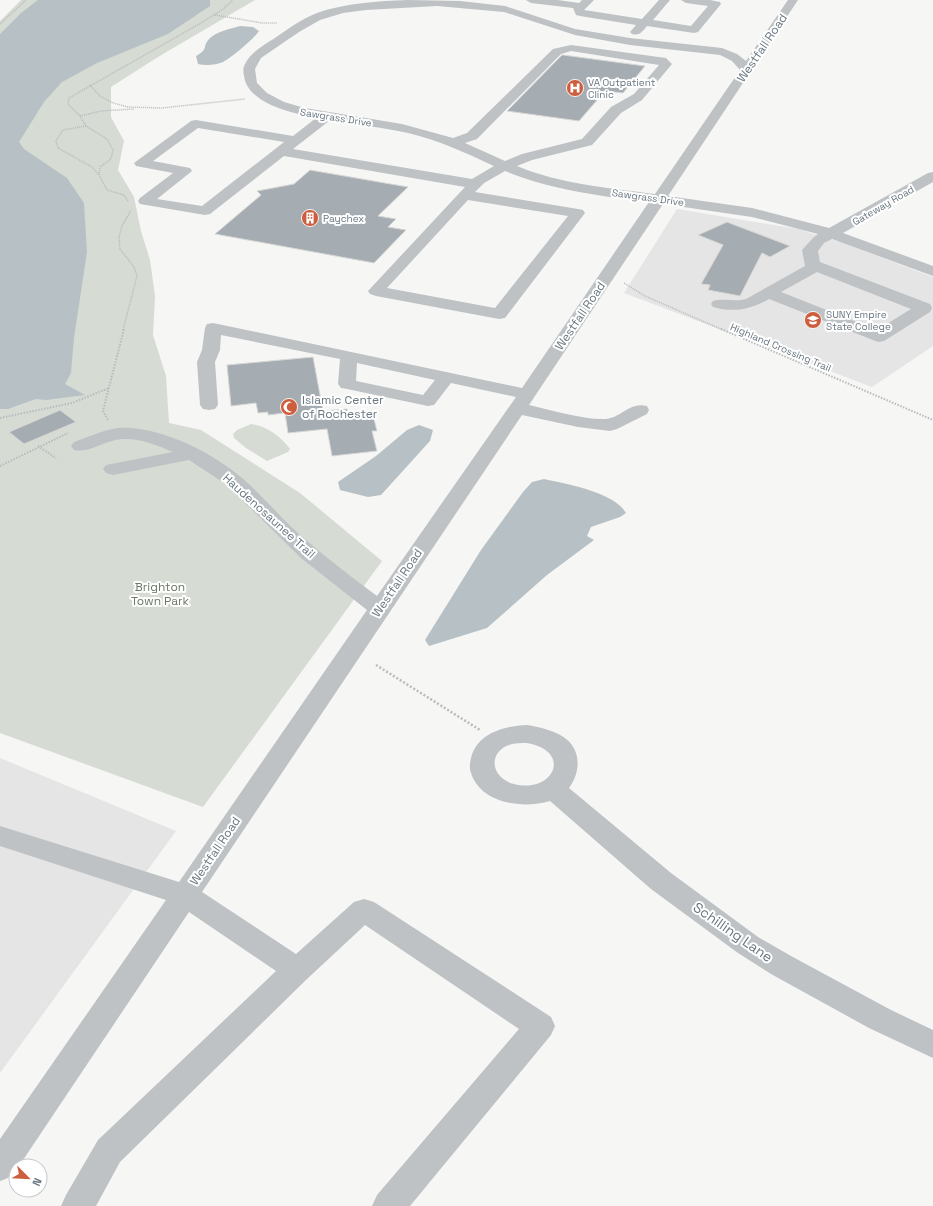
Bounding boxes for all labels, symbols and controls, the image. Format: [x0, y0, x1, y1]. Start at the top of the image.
street label: Westfall Road [733, 11, 791, 85]
place label: VA Outpatient Clinic [588, 76, 656, 101]
hospital icon: VA Outpatient Clinic [565, 78, 585, 98]
street label: Sawgrass Drive [299, 105, 373, 130]
street label: Gateway Road [850, 183, 916, 228]
street label: Sawgrass Drive [611, 186, 685, 209]
building icon: Paychex [300, 208, 320, 228]
place label: Paychex [323, 212, 364, 225]
street label: Westfall Road [551, 279, 609, 353]
place label: SUNY Empire State College [826, 308, 891, 333]
school or university icon: SUNY Empire State College [803, 310, 823, 330]
street label: Highland Crossing Trail [728, 320, 833, 375]
place label: Islamic Center of Rochester [302, 392, 384, 422]
mosque icon: Islamic Center of Rochester [279, 397, 299, 417]
street label: Haudenosaunee Trail [219, 470, 319, 562]
street label: Westfall Road [368, 546, 426, 620]
park label: Brighton Town Park [131, 579, 190, 609]
street label: Westfall Road [186, 814, 244, 888]
street label: Schilling Lane [690, 898, 776, 966]
north arrow [8, 1158, 48, 1198]
text: N [29, 1176, 45, 1188]

